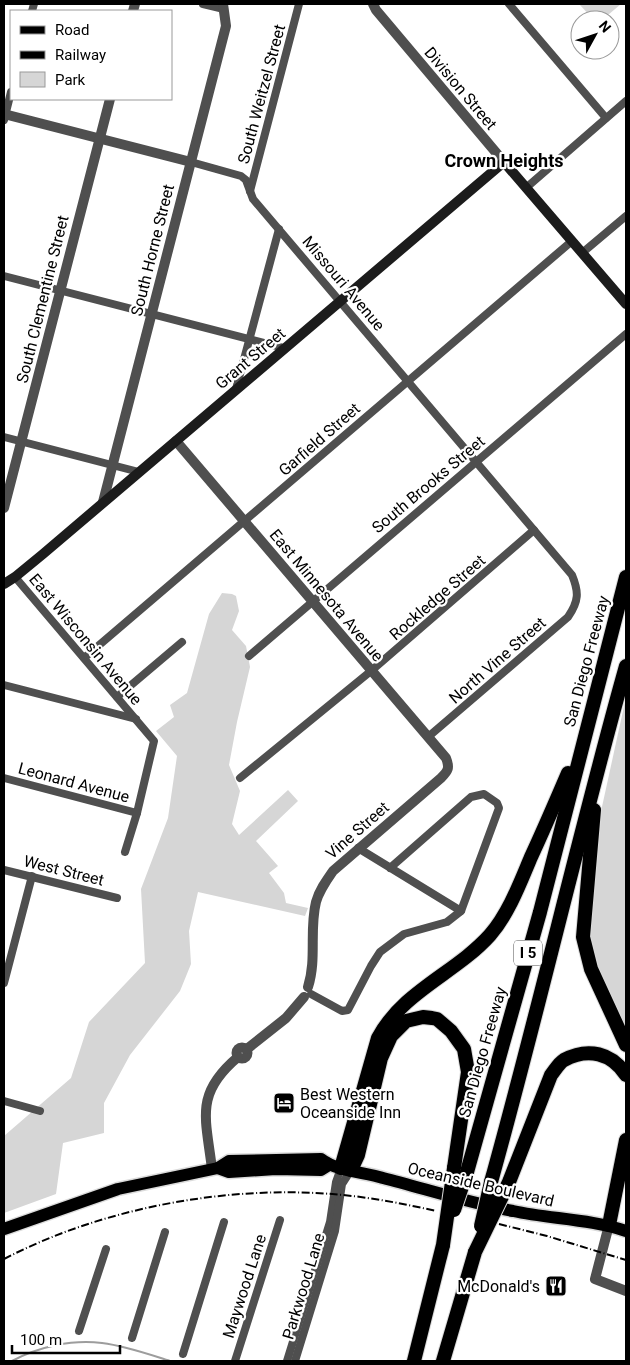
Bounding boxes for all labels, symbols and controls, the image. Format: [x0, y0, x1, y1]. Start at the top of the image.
legend [10, 10, 172, 100]
north arrow [570, 10, 620, 60]
text: N [596, 18, 614, 36]
text: Road [55, 21, 89, 39]
street label: South Weitzel Street [234, 22, 289, 166]
street label: Division Street [420, 43, 501, 134]
text: Railway [55, 46, 106, 64]
text: Park [55, 71, 86, 89]
district label: Crown Heights [445, 150, 563, 171]
street label: South Horne Street [127, 182, 178, 318]
street label: South Clementine Street [12, 213, 73, 385]
street label: Missouri Avenue [298, 232, 389, 335]
street label: Grant Street [212, 324, 289, 393]
street label: Garfield Street [275, 399, 364, 480]
street label: South Brooks Street [368, 432, 489, 537]
street label: East Minnesota Avenue [266, 525, 388, 665]
street label: Rockledge Street [386, 551, 489, 644]
street label: East Wisconsin Avenue [25, 570, 146, 709]
street label: San Diego Freeway [560, 593, 613, 729]
street label: North Vine Street [445, 613, 550, 708]
street label: Leonard Avenue [16, 759, 132, 806]
street label: Vine Street [322, 798, 393, 863]
street label: West Street [22, 851, 106, 890]
road number: I 5 [514, 940, 542, 966]
street label: San Diego Freeway [455, 984, 510, 1120]
place label: Best Western Oceanside Inn [300, 1085, 401, 1122]
hotel icon: Best Western Oceanside Inn [272, 1091, 296, 1115]
street label: Oceanside Boulevard [406, 1158, 556, 1211]
street label: Parkwood Lane [278, 1231, 329, 1342]
street label: Maywood Lane [219, 1232, 270, 1340]
restaurant icon: McDonald's [544, 1274, 568, 1298]
place label: McDonald's [457, 1277, 540, 1296]
scale bar [12, 1322, 120, 1354]
text: 100 m [20, 1331, 62, 1349]

